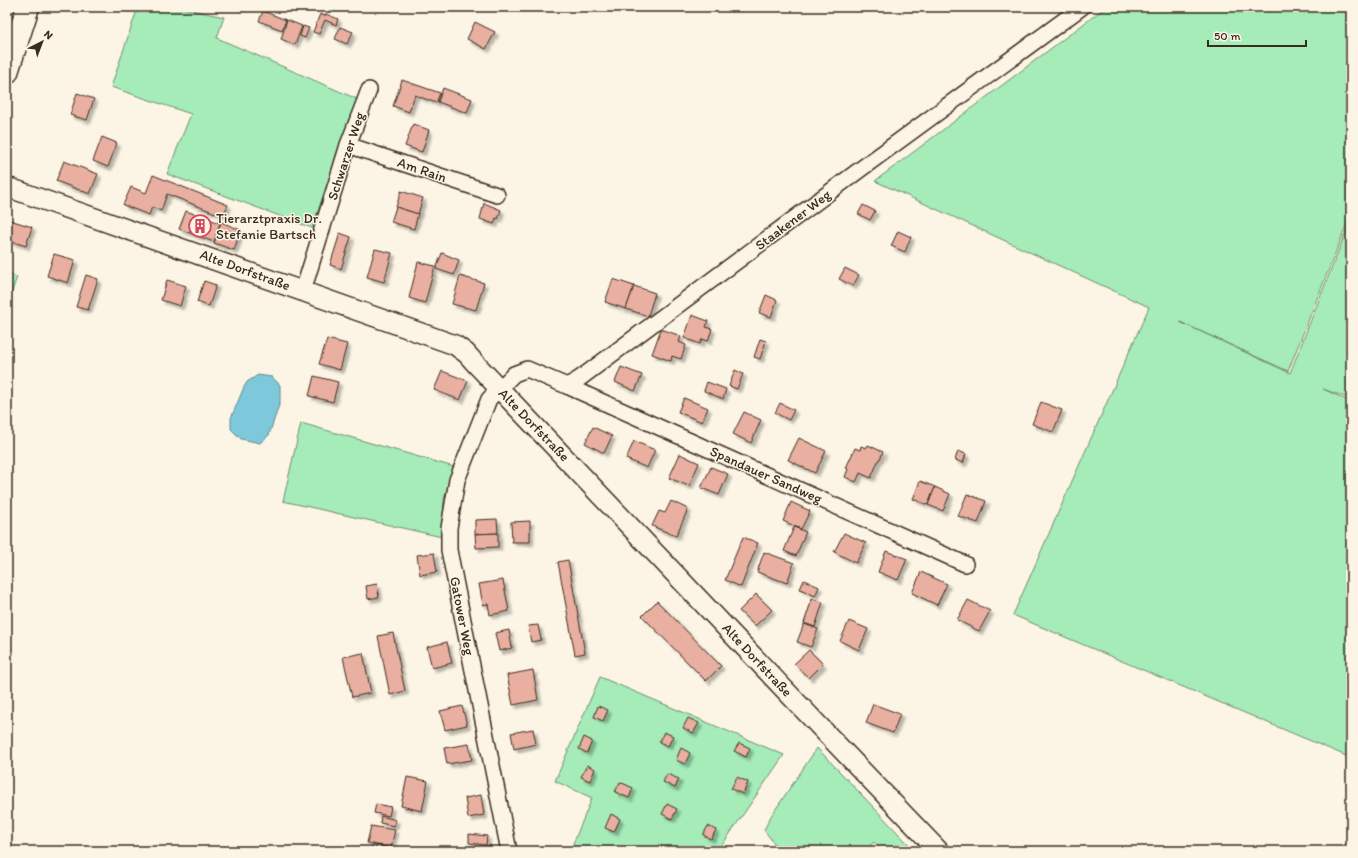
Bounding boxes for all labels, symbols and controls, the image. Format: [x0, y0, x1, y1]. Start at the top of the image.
north arrow [22, 22, 62, 62]
scale bar [1208, 22, 1306, 48]
text: N [41, 28, 55, 42]
text: 50 m [1214, 29, 1240, 43]
street label: Schwarzer Weg [324, 109, 368, 202]
street label: Am Rain [395, 154, 449, 186]
street label: Staakener Weg [752, 186, 835, 254]
place label: Tierarztpraxis Dr. Stefanie Bartsch [216, 210, 322, 243]
building icon: Tierarztpraxis Dr. Stefanie Bartsch [187, 213, 213, 239]
street label: Alte Dorfstraße [198, 246, 293, 294]
street label: Alte Dorfstraße [495, 385, 573, 465]
street label: Spandauer Sandweg [707, 443, 826, 508]
street label: Gatower Weg [446, 575, 478, 657]
street label: Alte Dorfstraße [718, 620, 796, 701]

